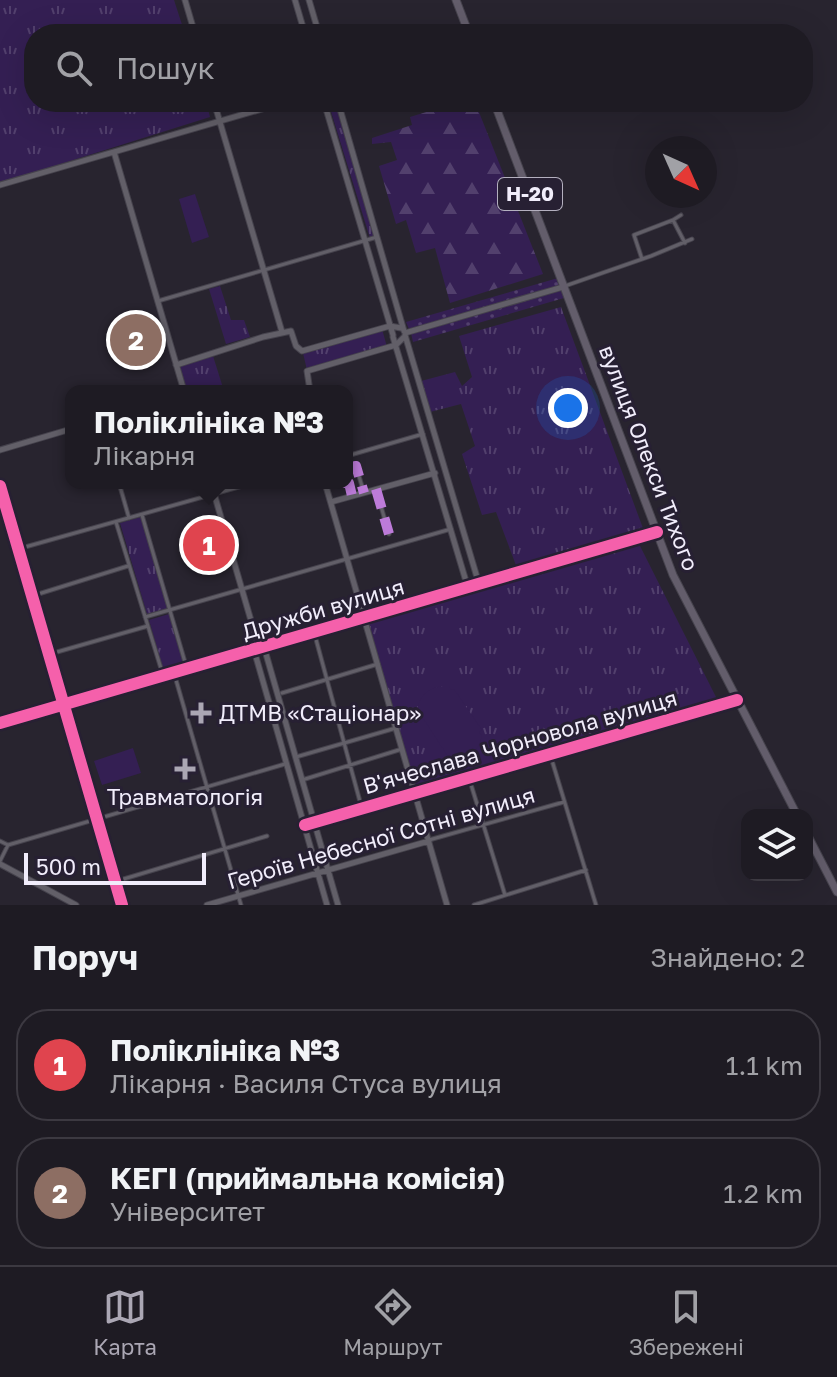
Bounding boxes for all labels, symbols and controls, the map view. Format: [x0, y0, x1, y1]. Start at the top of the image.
search box [24, 24, 813, 112]
icon: search [52, 46, 96, 90]
text: Пошук [116, 50, 215, 86]
north arrow [645, 136, 717, 208]
road number: Н-20 [498, 178, 562, 210]
pin: 2 [110, 310, 162, 370]
street label: вулиця Олекси Тихого [594, 341, 705, 574]
popup [65, 385, 353, 489]
your location [548, 388, 588, 428]
text: Поліклініка №3 [94, 404, 324, 440]
text: Лікарня [94, 440, 195, 471]
pin: 1 [183, 515, 235, 575]
street label: Дружби вулиця [239, 572, 407, 645]
street label: В'ячеслава Чорновола вулиця [360, 684, 680, 799]
place label: ДТМВ «Стаціонар» [219, 699, 421, 726]
marker: ДТМВ «Стаціонар» [190, 702, 212, 724]
marker: Травматологія [174, 758, 196, 780]
street label: Героїв Небесної Сотні вулиця [224, 781, 538, 894]
place label: Травматологія [107, 783, 263, 810]
map controls [741, 809, 813, 881]
button: layers [741, 809, 813, 881]
scale bar [24, 849, 206, 885]
text: 500 m [36, 853, 101, 880]
text: Поруч [32, 937, 138, 977]
text: Знайдено: 2 [650, 942, 805, 973]
text: Поліклініка №3 [110, 1032, 340, 1068]
text: 1 [53, 1050, 67, 1081]
text: 1.1 km [726, 1050, 803, 1081]
text: Лікарня · Василя Стуса вулиця [110, 1068, 502, 1099]
text: КЕГІ (приймальна комісія) [110, 1160, 505, 1196]
text: 2 [52, 1178, 68, 1209]
text: 1.2 km [723, 1178, 803, 1209]
text: Університет [110, 1196, 265, 1227]
tab: Карта [93, 1285, 157, 1360]
tab: Маршрут [343, 1285, 442, 1360]
tab: Збережені [629, 1285, 744, 1360]

